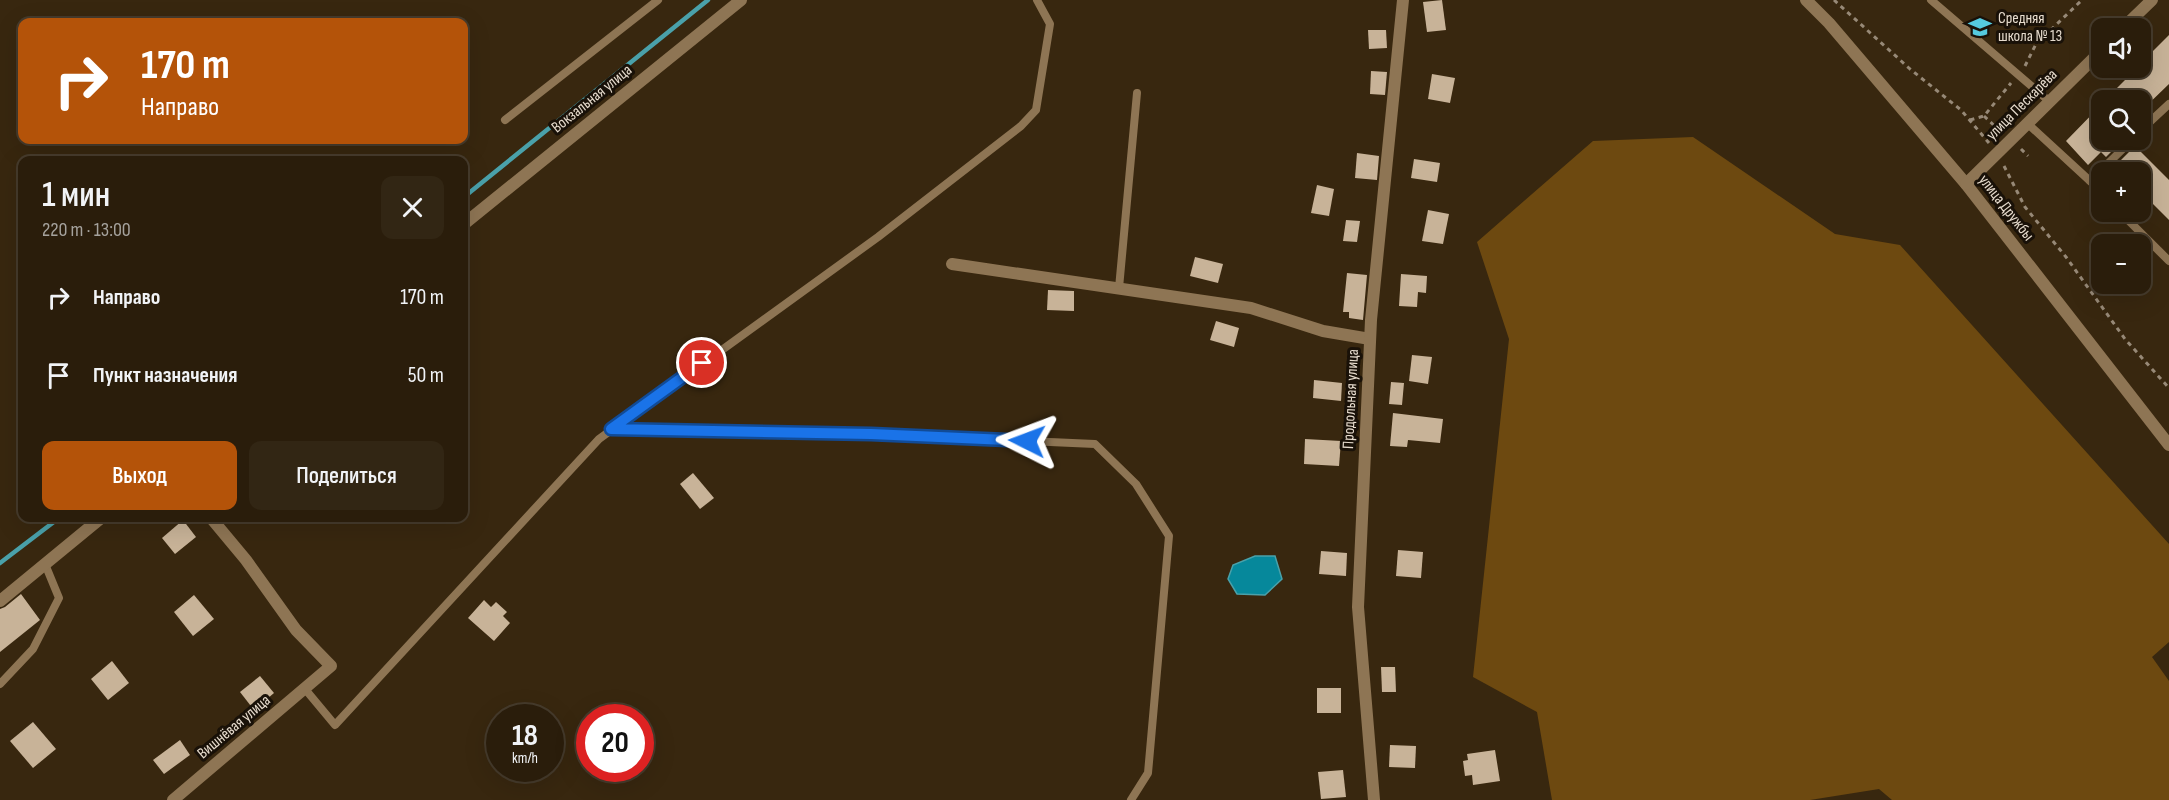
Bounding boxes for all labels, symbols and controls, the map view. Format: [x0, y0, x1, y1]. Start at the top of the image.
place label: Средняя школа № 13 [1998, 9, 2062, 46]
school or university icon: Средняя школа № 13 [1967, 14, 1993, 40]
map controls [2091, 18, 2151, 294]
button: sound [2091, 18, 2151, 78]
text: 170 m [141, 40, 230, 91]
icon: right [42, 42, 120, 120]
street label: Вокзальная улица [548, 61, 636, 137]
street label: улица Пескарёва [1983, 66, 2061, 144]
button: search [2091, 90, 2151, 150]
text: Направо [141, 91, 219, 123]
button: + [2091, 162, 2151, 222]
street label: улица Дружбы [1974, 171, 2038, 245]
text: 1 мин [42, 174, 110, 217]
button: close [381, 176, 444, 239]
text: 220 m · 13:00 [42, 218, 131, 242]
button: − [2091, 234, 2151, 294]
icon: right [42, 281, 75, 314]
text: Направо [93, 284, 160, 311]
text: 170 m [400, 284, 444, 311]
pin [676, 337, 727, 388]
icon: arrive [685, 346, 718, 379]
street label: Продольная улица [1339, 349, 1363, 449]
icon: arrive [42, 359, 75, 392]
text: Пункт назначения [93, 362, 237, 389]
text: 50 m [408, 362, 444, 389]
position arrow [995, 409, 1059, 473]
button: Выход [42, 441, 237, 510]
button: Поделиться [249, 441, 444, 510]
street label: Вишнёвая улица [194, 691, 274, 763]
speed limit sign: 20 [576, 704, 654, 782]
text: 18 [512, 718, 538, 754]
text: km/h [512, 749, 538, 768]

